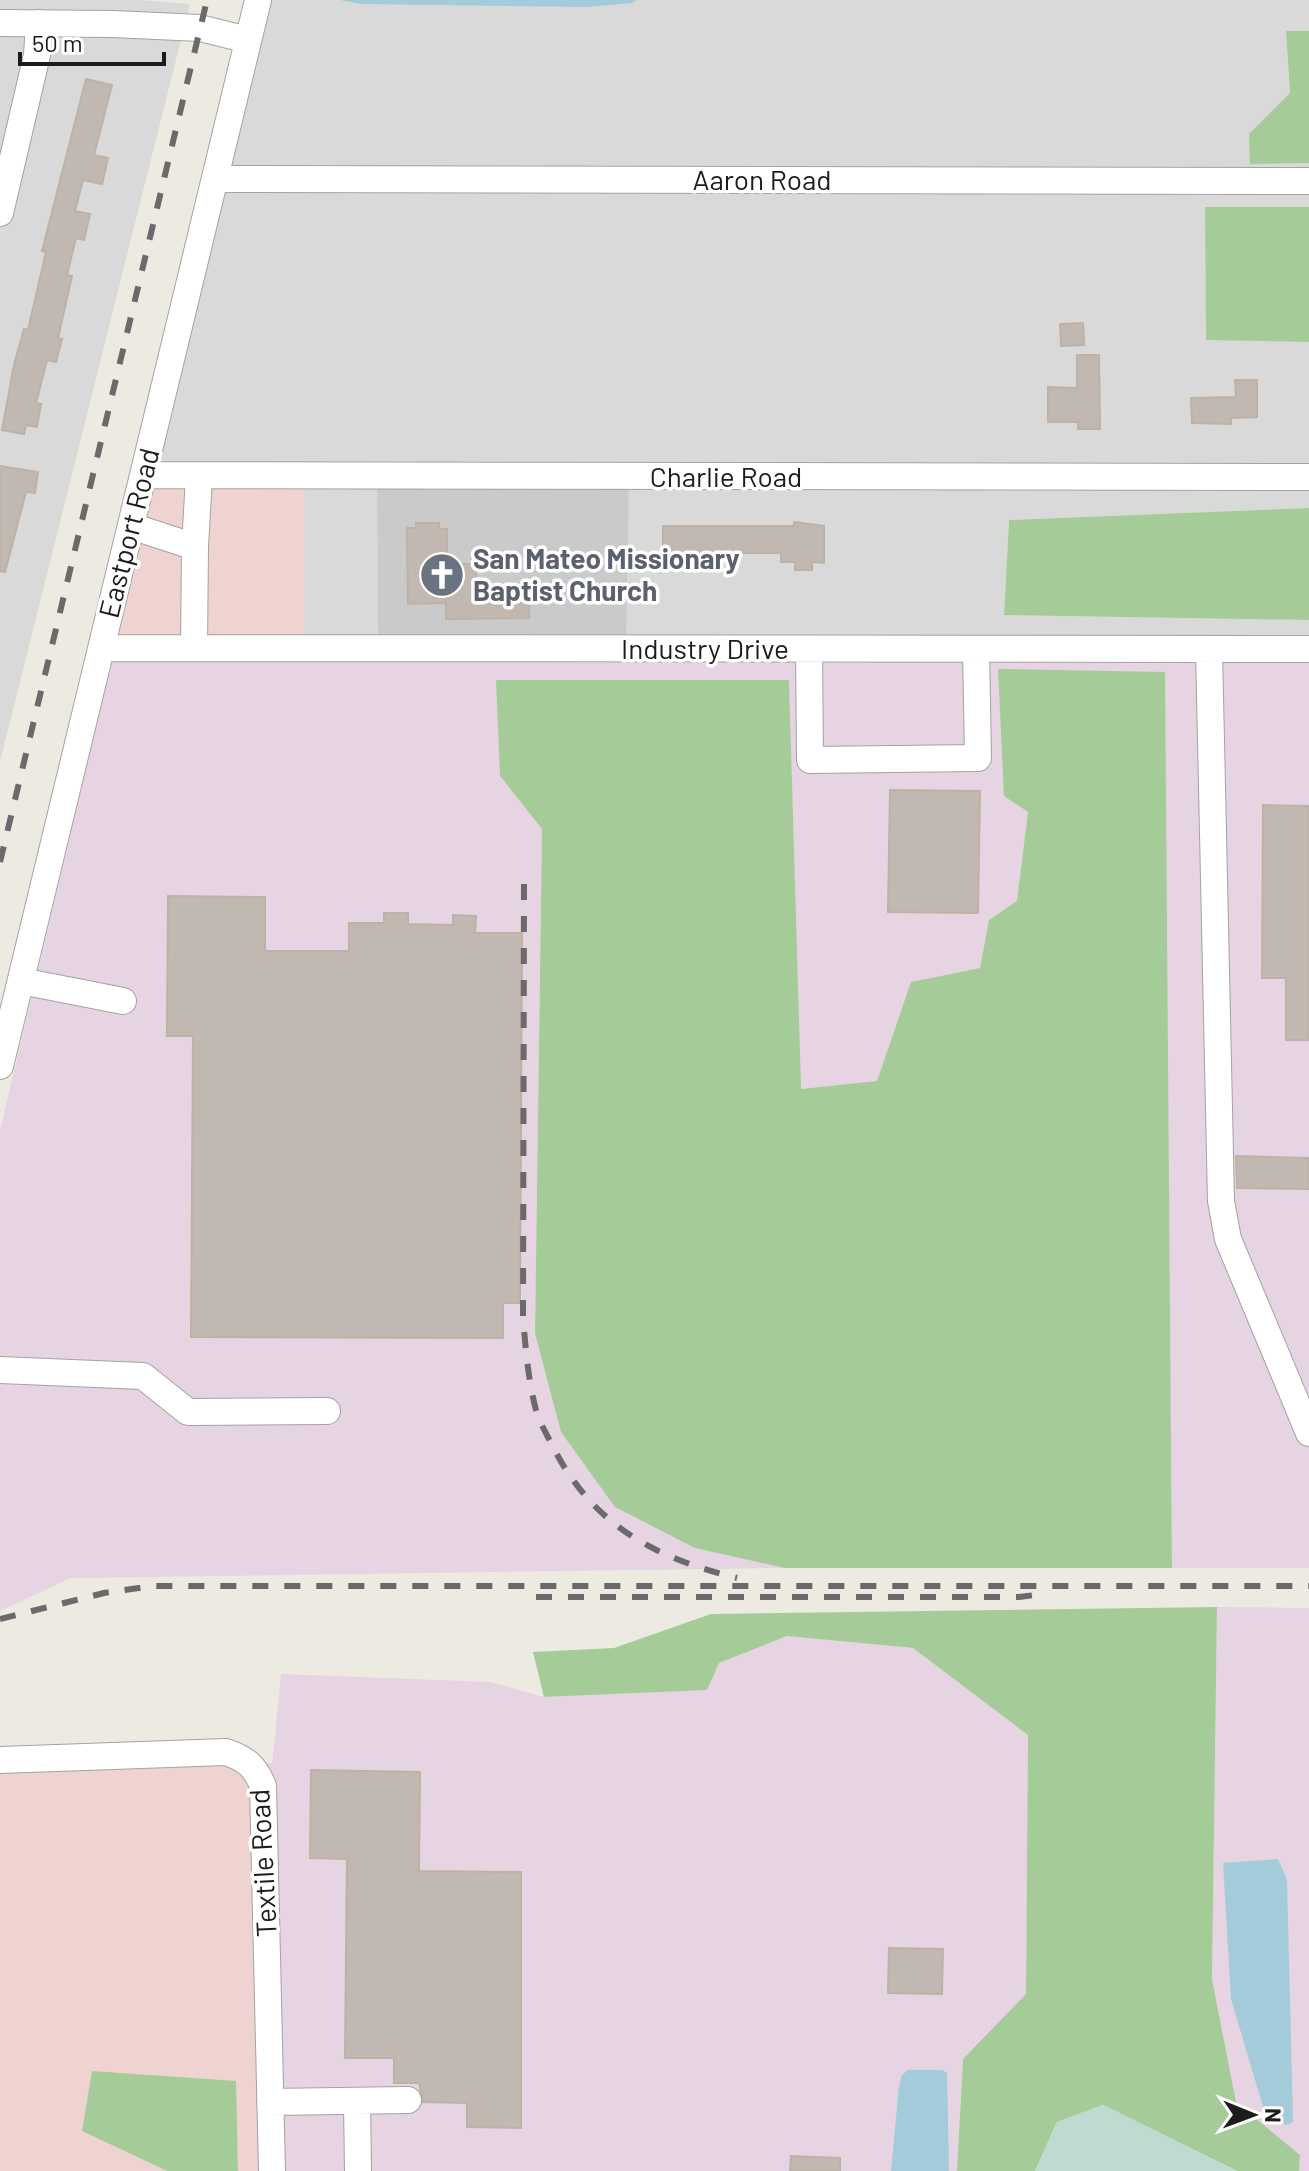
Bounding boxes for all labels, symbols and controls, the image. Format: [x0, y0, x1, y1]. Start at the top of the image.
scale bar [20, 16, 164, 66]
text: 50 m [32, 28, 83, 57]
street label: Aaron Road [692, 162, 832, 196]
street label: Eastport Road [91, 444, 166, 621]
street label: Charlie Road [650, 459, 802, 493]
place label: San Mateo Missionary Baptist Church [473, 541, 740, 607]
church icon: San Mateo Missionary Baptist Church [418, 551, 466, 599]
street label: Industry Drive [621, 631, 789, 665]
street label: Textile Road [241, 1788, 283, 1938]
north arrow [1213, 2075, 1293, 2155]
text: N [1261, 2108, 1287, 2123]

